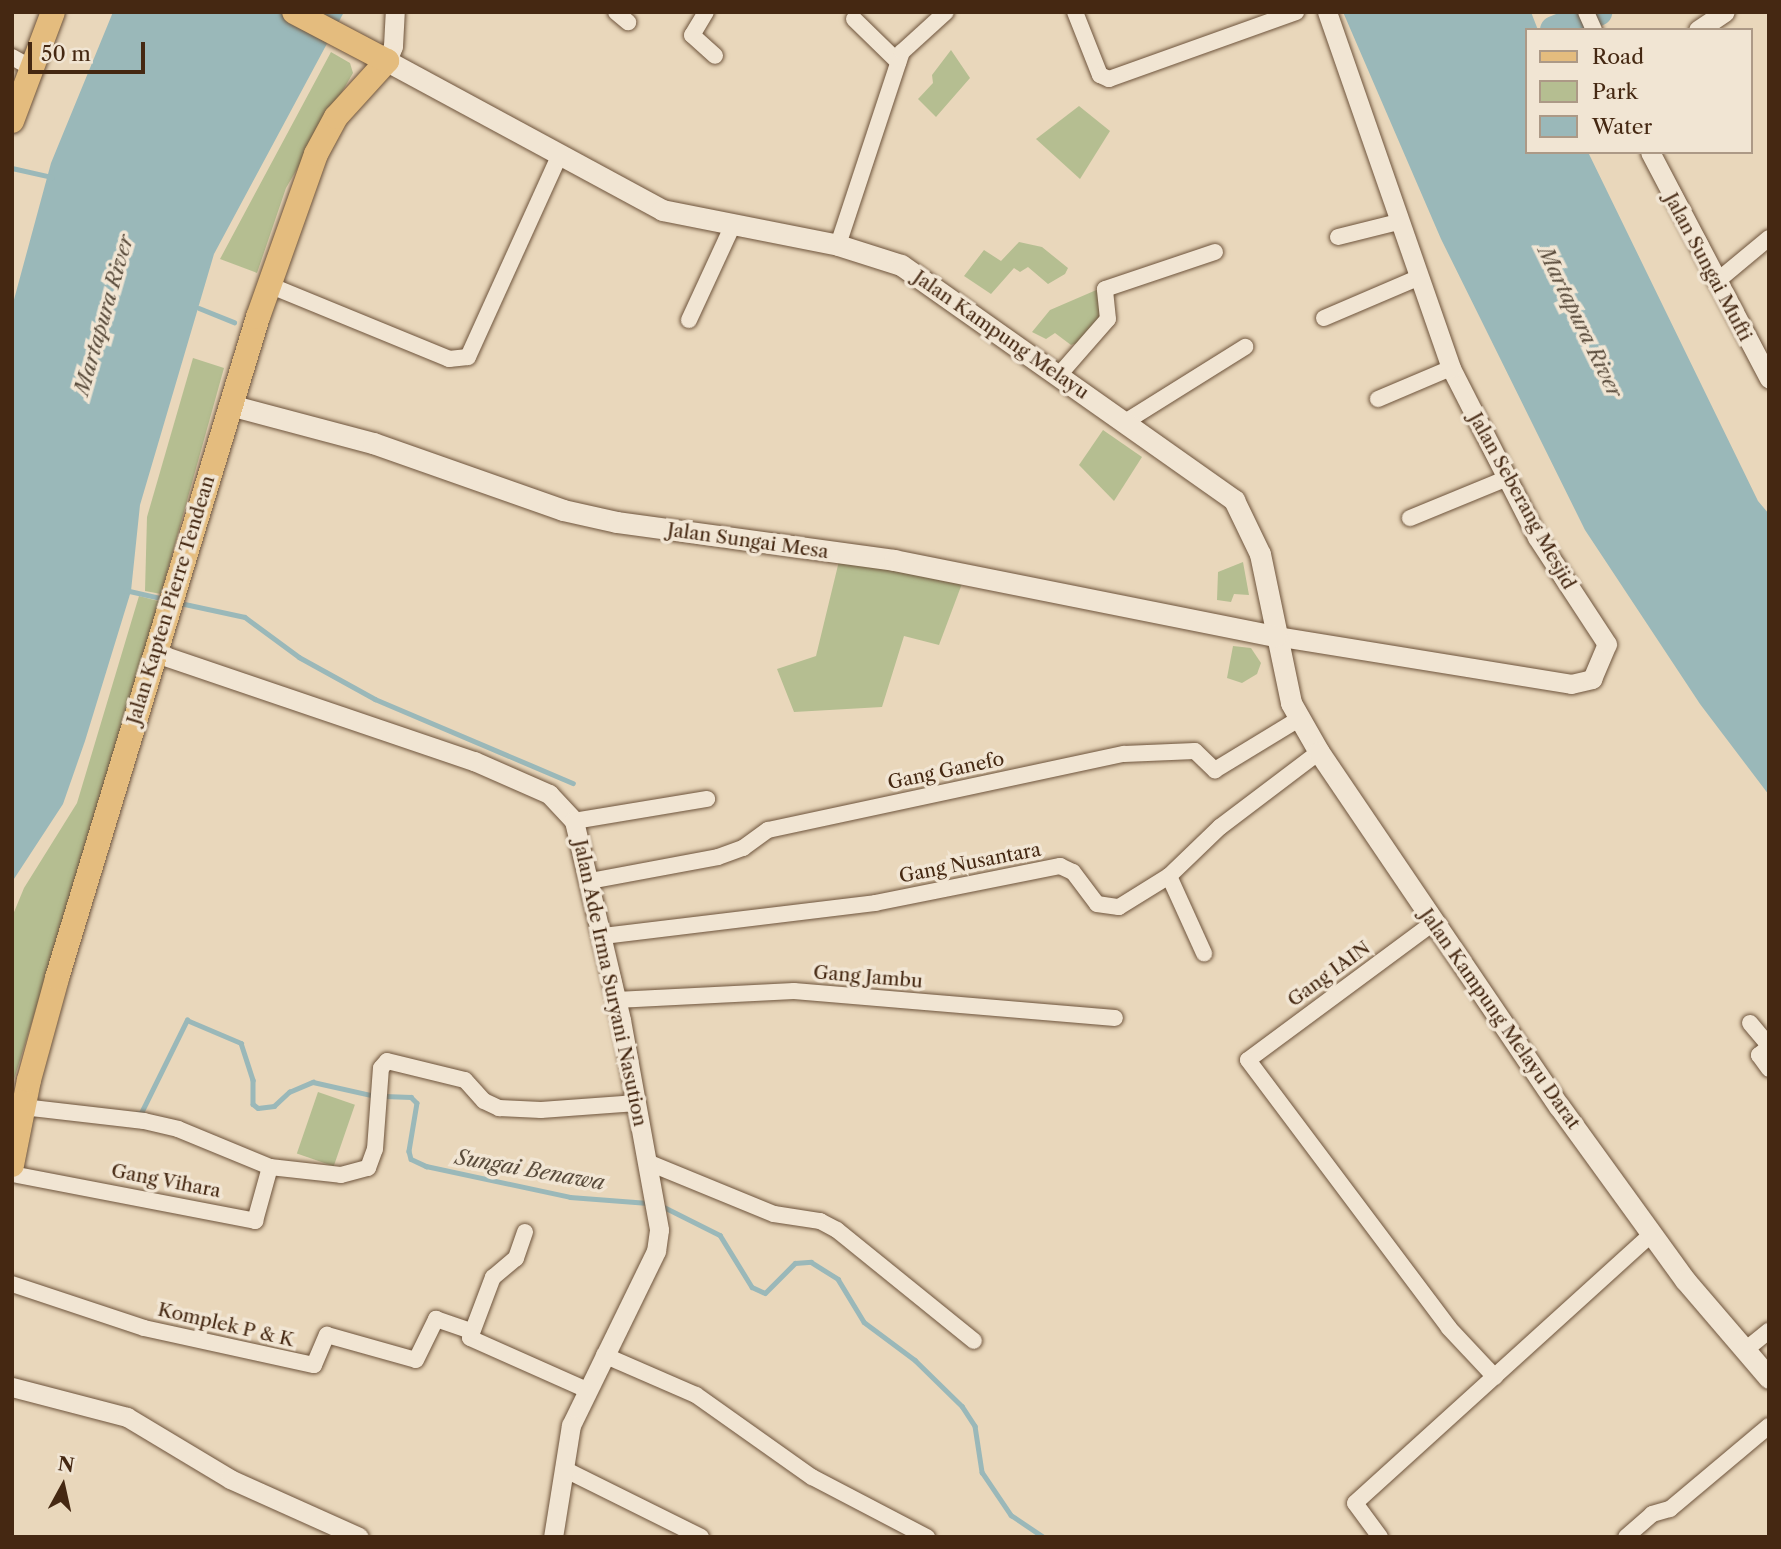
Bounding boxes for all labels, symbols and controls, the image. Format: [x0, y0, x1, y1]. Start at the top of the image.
scale bar [32, 28, 149, 72]
legend [1526, 28, 1753, 154]
text: 50 m [41, 41, 91, 66]
text: Road [1592, 44, 1644, 69]
text: Park [1592, 79, 1638, 104]
text: Water [1592, 114, 1652, 139]
street label: Jalan Sungai Mufti [1659, 189, 1757, 345]
water label: Martapura River [69, 232, 139, 398]
water label: Martapura River [1532, 242, 1628, 402]
street label: Jalan Kampung Melayu [909, 266, 1093, 404]
street label: Jalan Seberang Mesjid [1464, 409, 1580, 593]
street label: Jalan Kapten Pierre Tendean [122, 473, 220, 727]
street label: Jalan Sungai Mesa [666, 518, 830, 564]
street label: Gang Ganefo [886, 748, 1006, 794]
street label: Jalan Ade Irma Suryani Nasution [568, 837, 652, 1129]
street label: Gang Nusantara [897, 838, 1043, 888]
street label: Jalan Kampung Melayu Darat [1415, 904, 1585, 1134]
street label: Gang IAIN [1283, 936, 1375, 1012]
street label: Gang Jambu [812, 961, 924, 993]
water label: Sungai Benawa [453, 1144, 607, 1196]
street label: Gang Vihara [109, 1159, 223, 1203]
street label: Komplek P & K [155, 1298, 297, 1352]
north arrow [28, 1451, 98, 1521]
text: N [56, 1452, 76, 1477]

